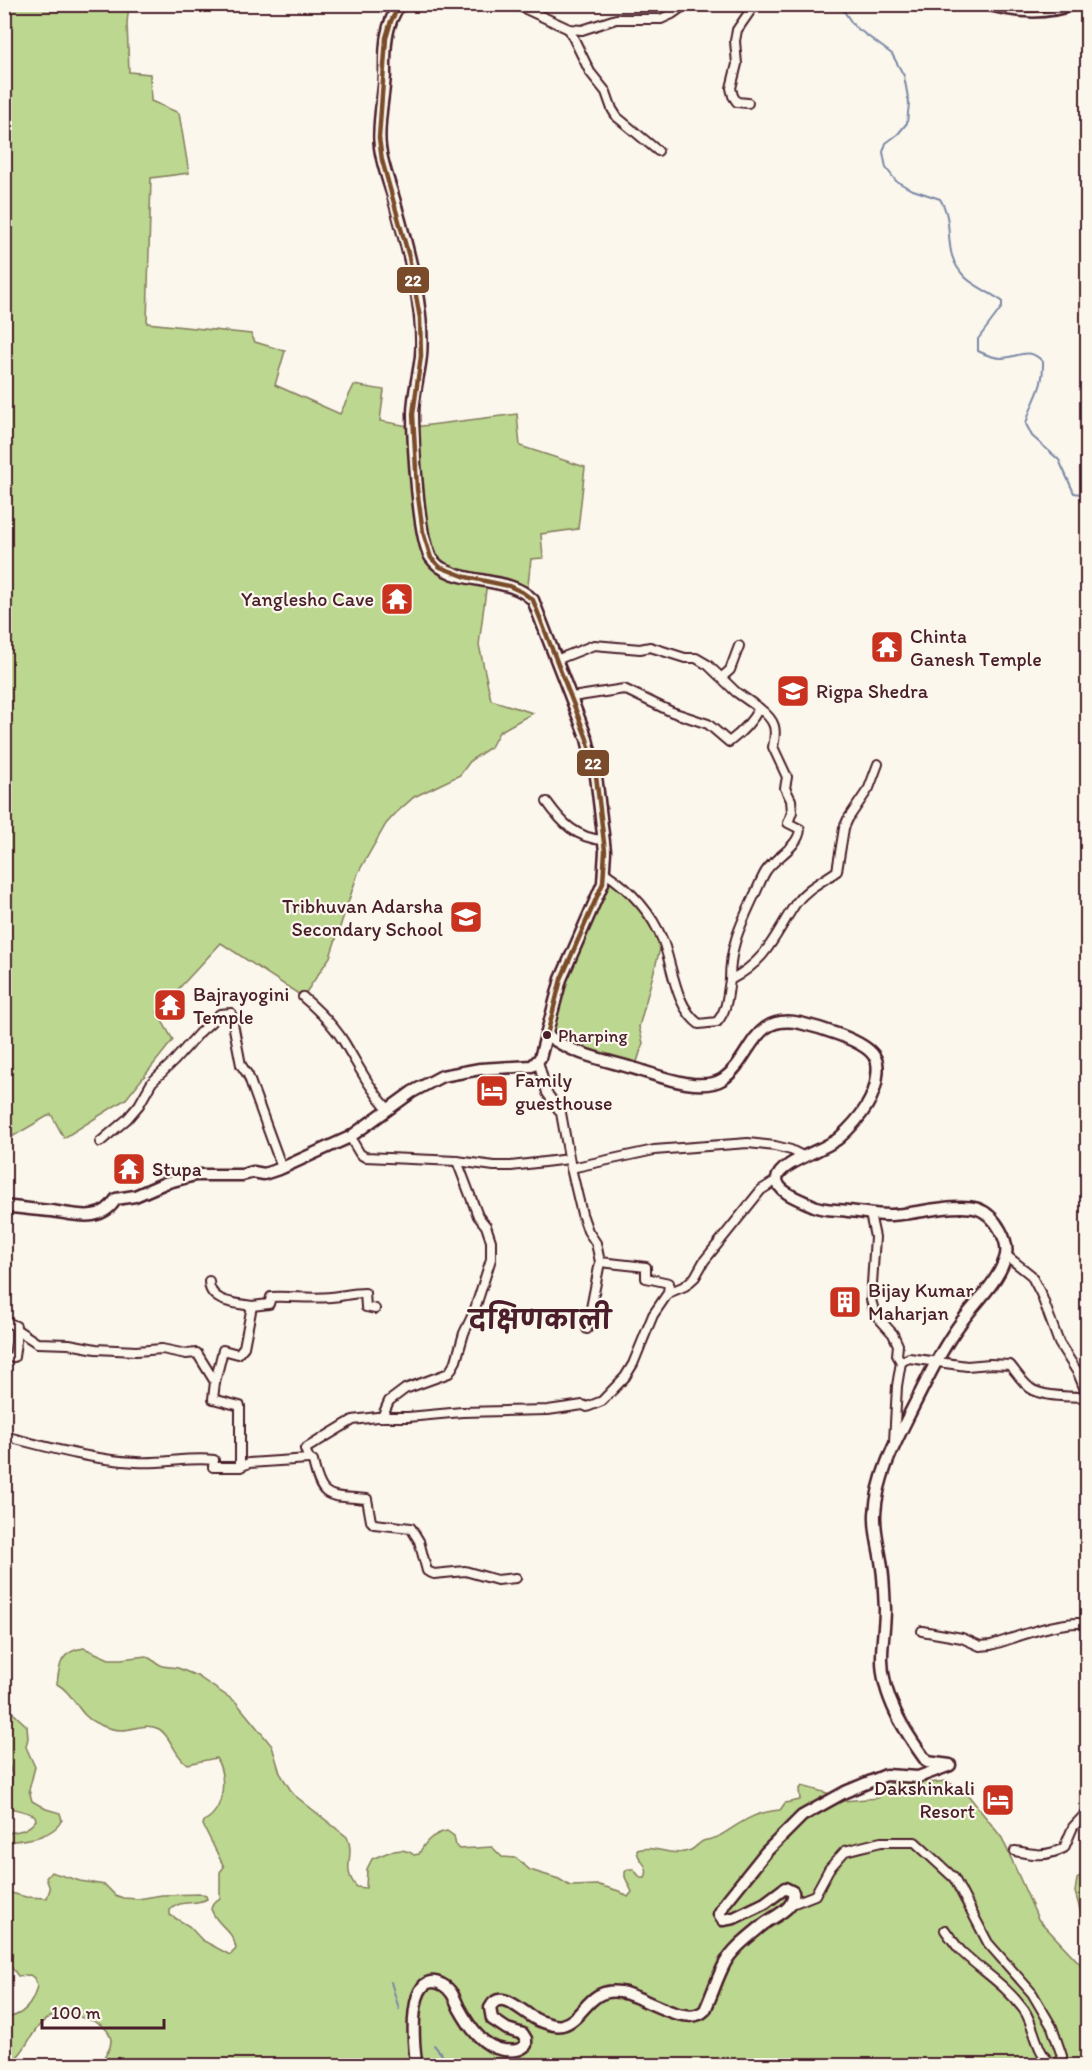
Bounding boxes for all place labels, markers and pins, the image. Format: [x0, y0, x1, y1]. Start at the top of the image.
temple icon: Yanglesho Cave [379, 581, 415, 617]
place label: Yanglesho Cave [241, 587, 374, 611]
place label: Chinta Ganesh Temple [910, 624, 1042, 671]
temple icon: Chinta Ganesh Temple [869, 629, 905, 665]
school or university icon: Rigpa Shedra [775, 673, 811, 709]
place label: Rigpa Shedra [816, 679, 929, 703]
place label: Tribhuvan Adarsha Secondary School [282, 894, 443, 941]
school or university icon: Tribhuvan Adarsha Secondary School [448, 899, 484, 935]
place label: Bajrayogini Temple [193, 982, 289, 1029]
temple icon: Bajrayogini Temple [152, 987, 188, 1023]
place label: Pharping [558, 1025, 628, 1047]
marker: Pharping [541, 1029, 553, 1041]
place label: Family guesthouse [515, 1068, 613, 1115]
hotel icon: Family guesthouse [474, 1073, 510, 1109]
temple icon: Stupa [111, 1151, 147, 1187]
place label: Stupa [152, 1157, 202, 1181]
place label: Bijay Kumar Maharjan [868, 1278, 974, 1325]
building icon: Bijay Kumar Maharjan [827, 1284, 863, 1320]
place label: Dakshinkali Resort [874, 1776, 975, 1823]
hotel icon: Dakshinkali Resort [980, 1782, 1016, 1818]

